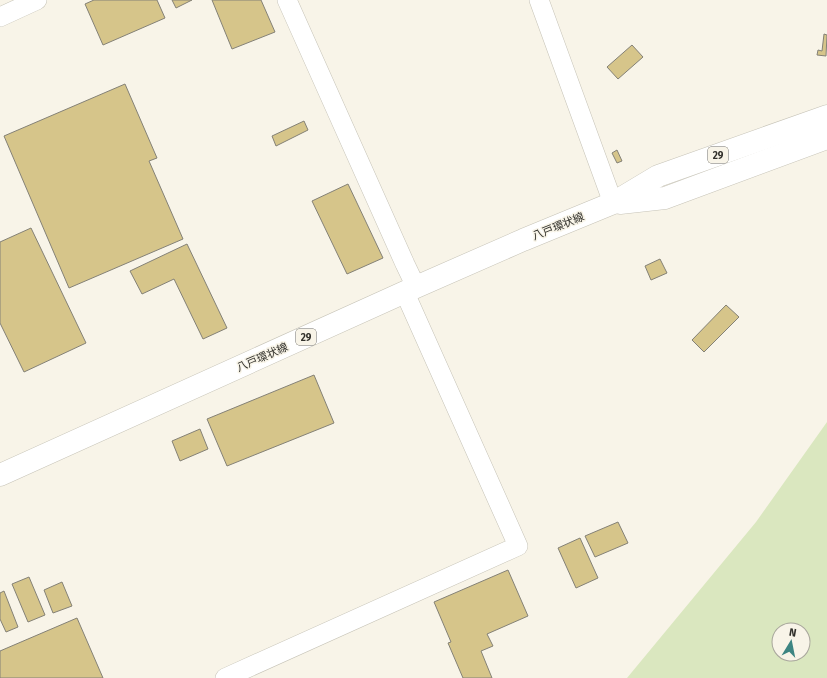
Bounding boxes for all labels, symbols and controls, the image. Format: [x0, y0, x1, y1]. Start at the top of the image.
road number: 29 [708, 147, 728, 163]
street label: 八戸環状線 [530, 210, 586, 243]
road number: 29 [296, 329, 316, 345]
street label: 八戸環状線 [234, 340, 290, 375]
north arrow [771, 622, 811, 662]
text: N [788, 626, 797, 640]

